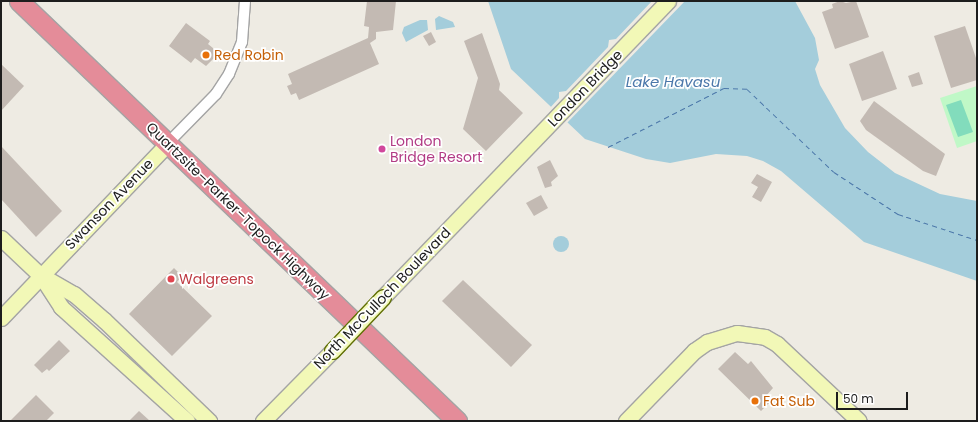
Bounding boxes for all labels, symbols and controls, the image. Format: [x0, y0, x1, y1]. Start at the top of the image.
street label: London Bridge [544, 46, 626, 130]
place label: Red Robin [214, 47, 284, 63]
marker: Red Robin [201, 50, 211, 60]
water label: Lake Havasu [626, 73, 720, 91]
street label: Quartzsite–Parker–Topock Highway [143, 119, 333, 303]
place label: London Bridge Resort [390, 133, 482, 166]
marker: London Bridge Resort [377, 144, 387, 154]
street label: Swanson Avenue [61, 155, 157, 253]
street label: North McCulloch Boulevard [310, 224, 454, 372]
place label: Walgreens [179, 271, 254, 287]
marker: Walgreens [166, 274, 176, 284]
scale bar [838, 384, 910, 410]
text: 50 m [843, 390, 874, 407]
place label: Fat Sub [763, 393, 815, 409]
marker: Fat Sub [750, 396, 760, 406]

